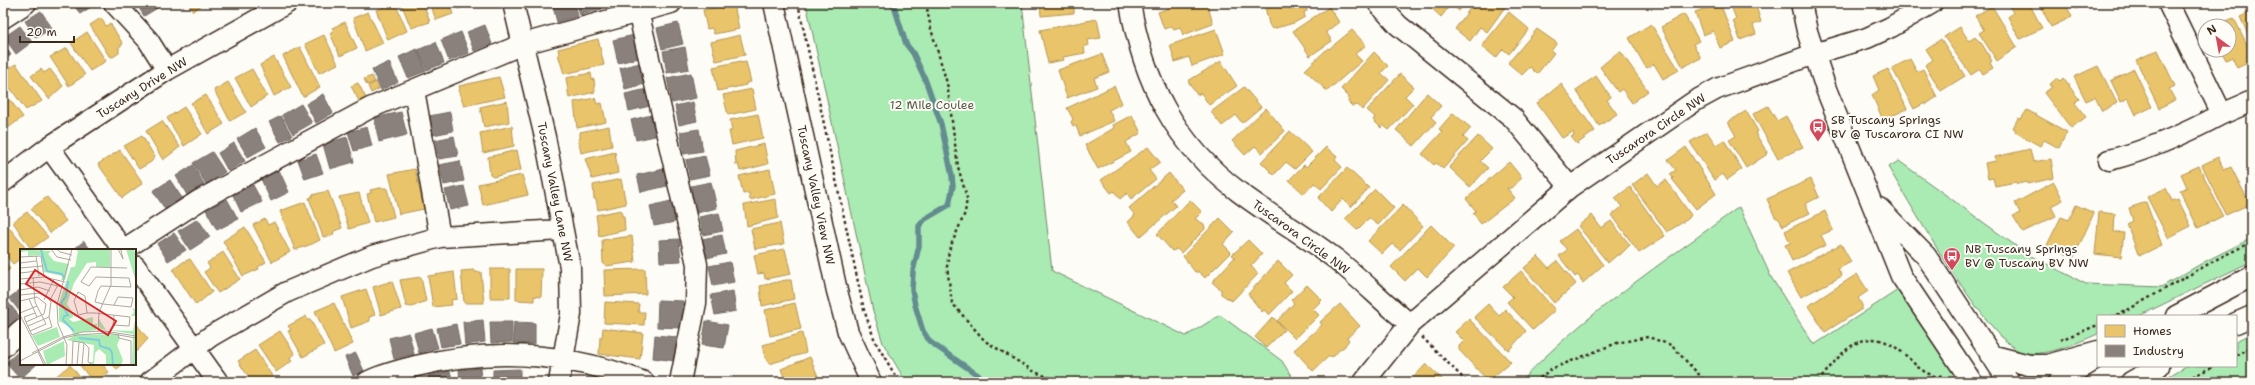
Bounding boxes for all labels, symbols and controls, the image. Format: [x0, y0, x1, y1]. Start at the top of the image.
scale bar [20, 18, 74, 44]
north arrow [2197, 18, 2237, 58]
text: N [2204, 21, 2220, 39]
text: 20 m [26, 24, 57, 40]
street label: Tuscany Drive NW [94, 54, 190, 122]
street label: Tuscarora Circle NW [1603, 90, 1709, 168]
park label: 12 Mile Coulee [890, 97, 974, 113]
place label: SB Tuscany Springs BV @ Tuscarora CI NW [1831, 112, 1964, 142]
bus stop icon: SB Tuscany Springs BV @ Tuscarora CI NW [1808, 117, 1828, 142]
street label: Tuscany Valley Lane NW [534, 121, 576, 263]
street label: Tuscany Valley View NW [793, 124, 839, 266]
street label: Tuscarora Circle NW [1249, 196, 1353, 278]
place label: NB Tuscany Springs BV @ Tuscany BV NW [1965, 241, 2089, 271]
bus stop icon: NB Tuscany Springs BV @ Tuscany BV NW [1942, 246, 1962, 271]
inset map [20, 249, 136, 365]
legend [2097, 315, 2237, 367]
text: Homes [2133, 323, 2172, 339]
text: Industry [2133, 343, 2184, 359]

